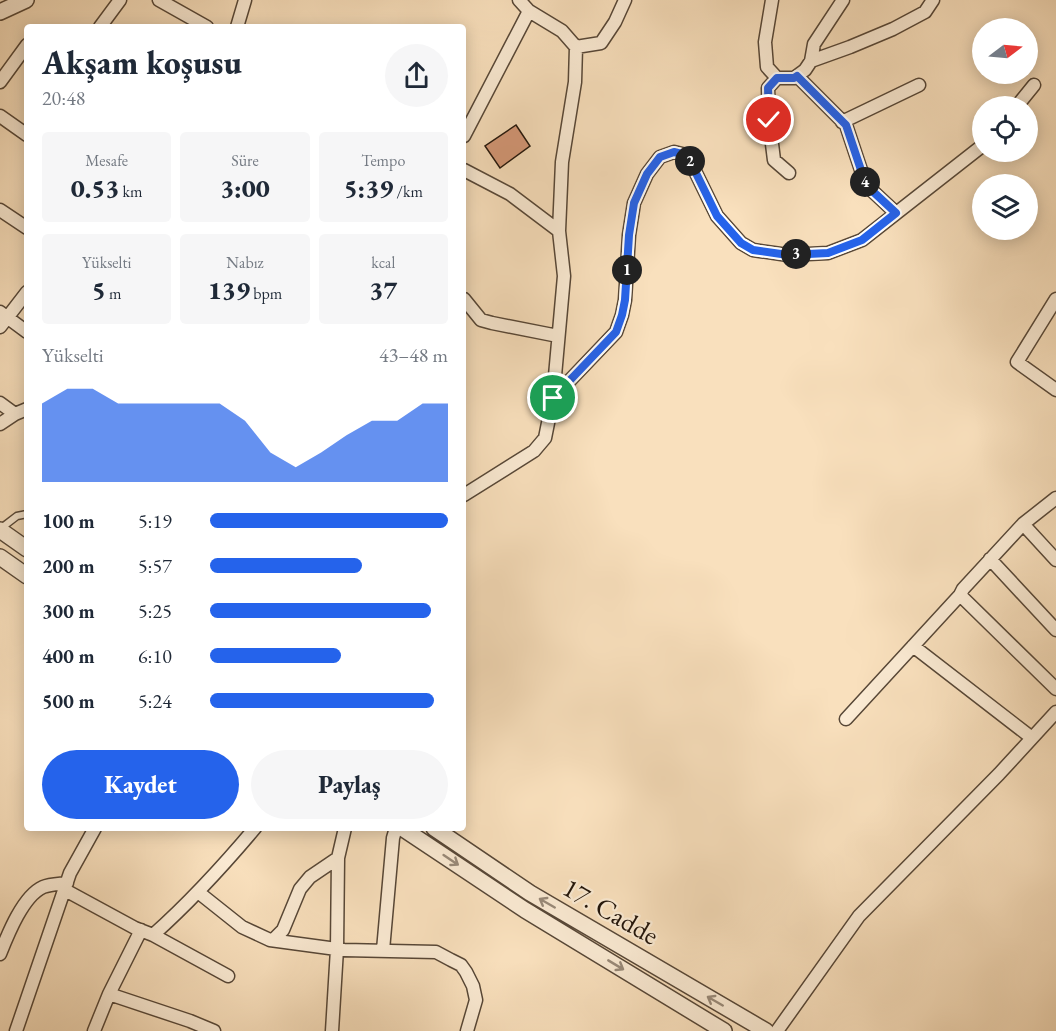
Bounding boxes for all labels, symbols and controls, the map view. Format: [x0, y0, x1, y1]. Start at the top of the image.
north arrow [972, 18, 1038, 84]
map controls [972, 18, 1038, 240]
text: Akşam koşusu [42, 41, 242, 84]
button: share [385, 44, 448, 107]
text: 20:48 [42, 85, 85, 111]
pin [743, 94, 794, 145]
button: locate [972, 96, 1038, 162]
icon: check [752, 103, 785, 136]
pin: 2 [675, 146, 705, 176]
text: Mesafe [85, 150, 128, 171]
text: Süre [231, 150, 259, 171]
text: Tempo [361, 150, 405, 171]
text: 2 [686, 150, 694, 171]
pin: 4 [850, 167, 880, 197]
text: 0.53 [71, 171, 119, 205]
text: 3:00 [220, 171, 270, 205]
text: 5:39 [344, 171, 393, 205]
text: 4 [861, 171, 869, 192]
button: layers [972, 174, 1038, 240]
text: km [119, 181, 143, 202]
text: /km [393, 181, 423, 202]
pin: 3 [781, 239, 811, 269]
text: 3 [792, 243, 800, 264]
text: Yükselti [82, 252, 131, 273]
text: Nabız [226, 252, 264, 273]
text: kcal [371, 252, 395, 273]
pin: 1 [612, 255, 642, 285]
text: 1 [623, 259, 631, 280]
text: 5 [92, 273, 106, 307]
text: 139 [208, 273, 250, 307]
text: 37 [369, 273, 397, 307]
text: m [106, 283, 122, 304]
text: bpm [250, 283, 282, 304]
text: Yükselti [42, 342, 104, 368]
text: 43–48 m [379, 342, 448, 368]
pin [527, 372, 578, 423]
icon: arrive [536, 381, 569, 414]
text: 100 m [42, 508, 95, 534]
text: 5:19 [138, 508, 172, 534]
text: 200 m [42, 553, 95, 579]
text: 5:57 [138, 553, 172, 579]
text: 300 m [42, 598, 95, 624]
text: 5:25 [138, 598, 172, 624]
text: 400 m [42, 643, 95, 669]
text: 6:10 [138, 643, 172, 669]
text: 500 m [42, 688, 95, 714]
text: 5:24 [138, 688, 172, 714]
button: Kaydet [42, 750, 239, 819]
button: Paylaş [251, 750, 448, 819]
one-way arrow [442, 855, 459, 867]
street label: 17. Cadde [557, 870, 665, 952]
one-way arrow [539, 897, 556, 909]
one-way arrow [607, 959, 624, 971]
one-way arrow [707, 995, 724, 1007]

